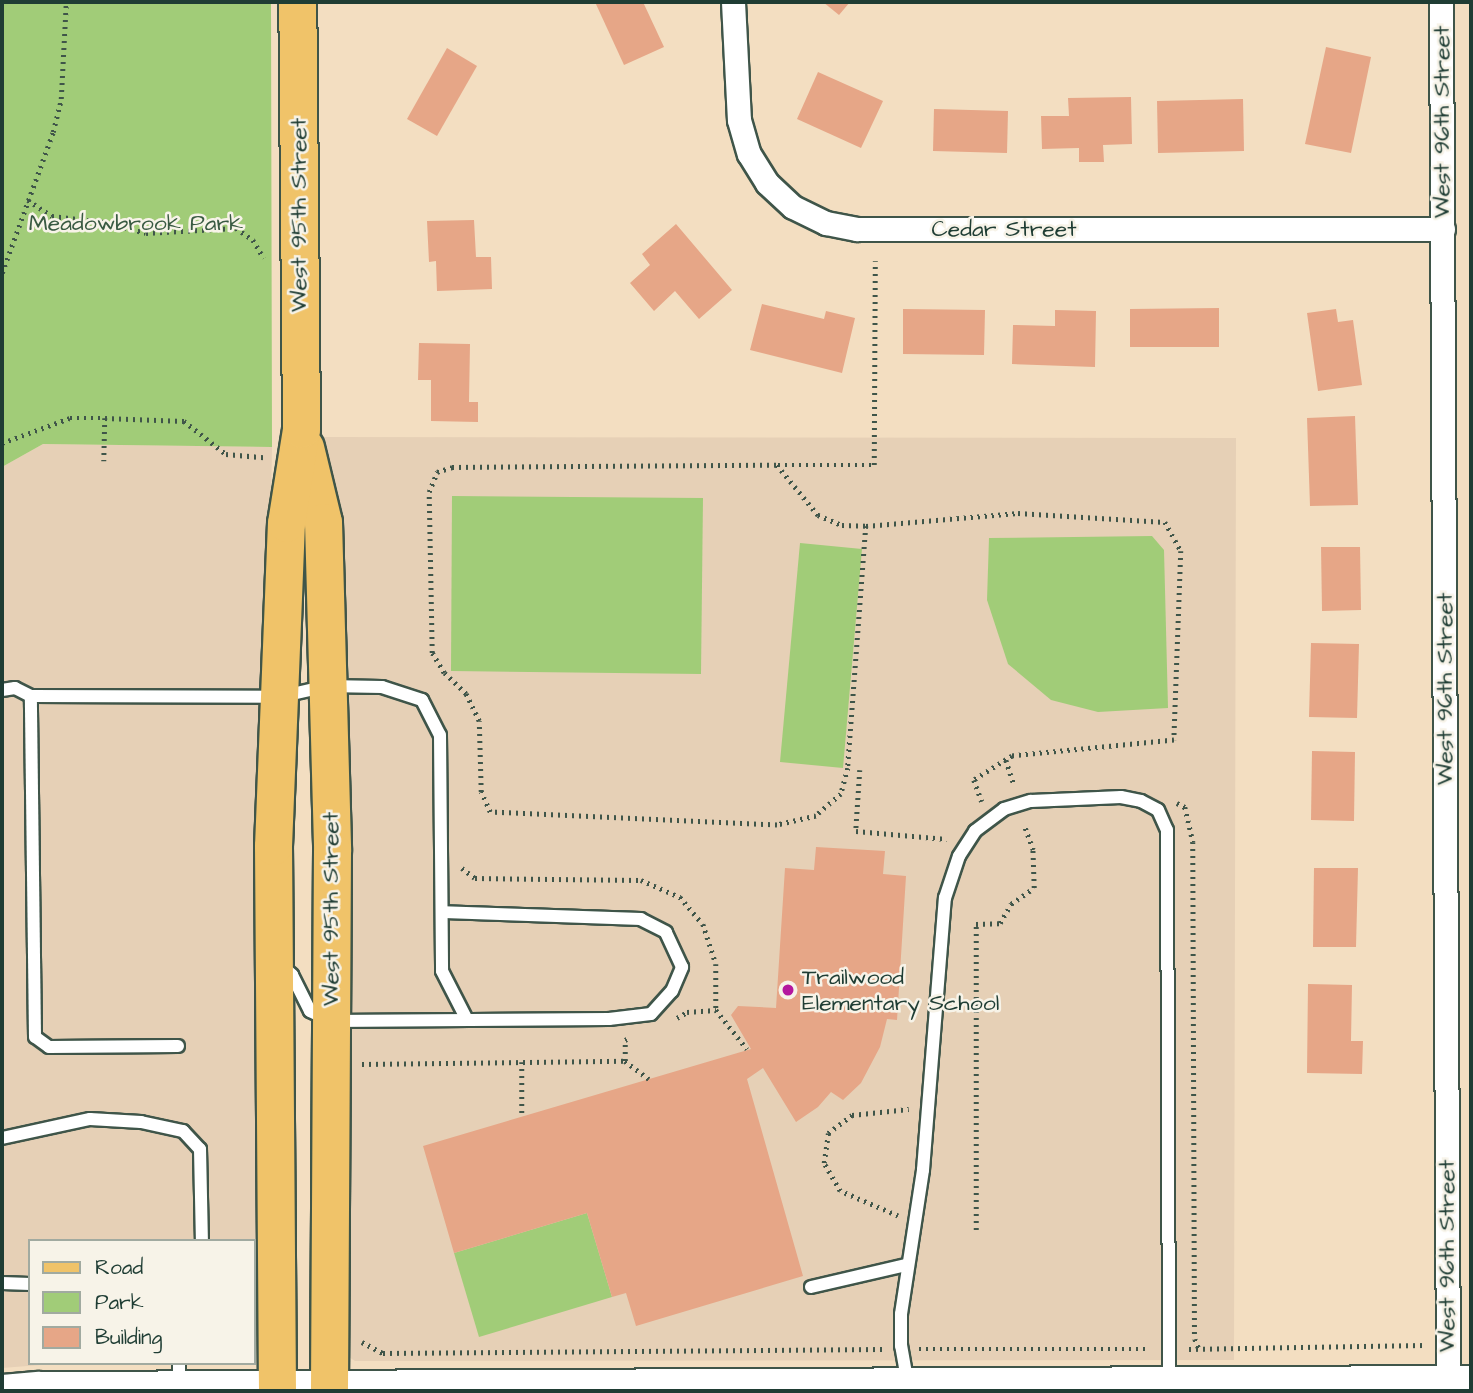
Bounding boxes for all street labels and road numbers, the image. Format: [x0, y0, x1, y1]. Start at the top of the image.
street label: West 96th Street [1428, 26, 1456, 218]
street label: West 95th Street [285, 118, 313, 312]
street label: Cedar Street [931, 215, 1077, 243]
street label: West 96th Street [1431, 593, 1459, 785]
street label: West 95th Street [317, 812, 345, 1006]
street label: West 96th Street [1433, 1160, 1461, 1352]

